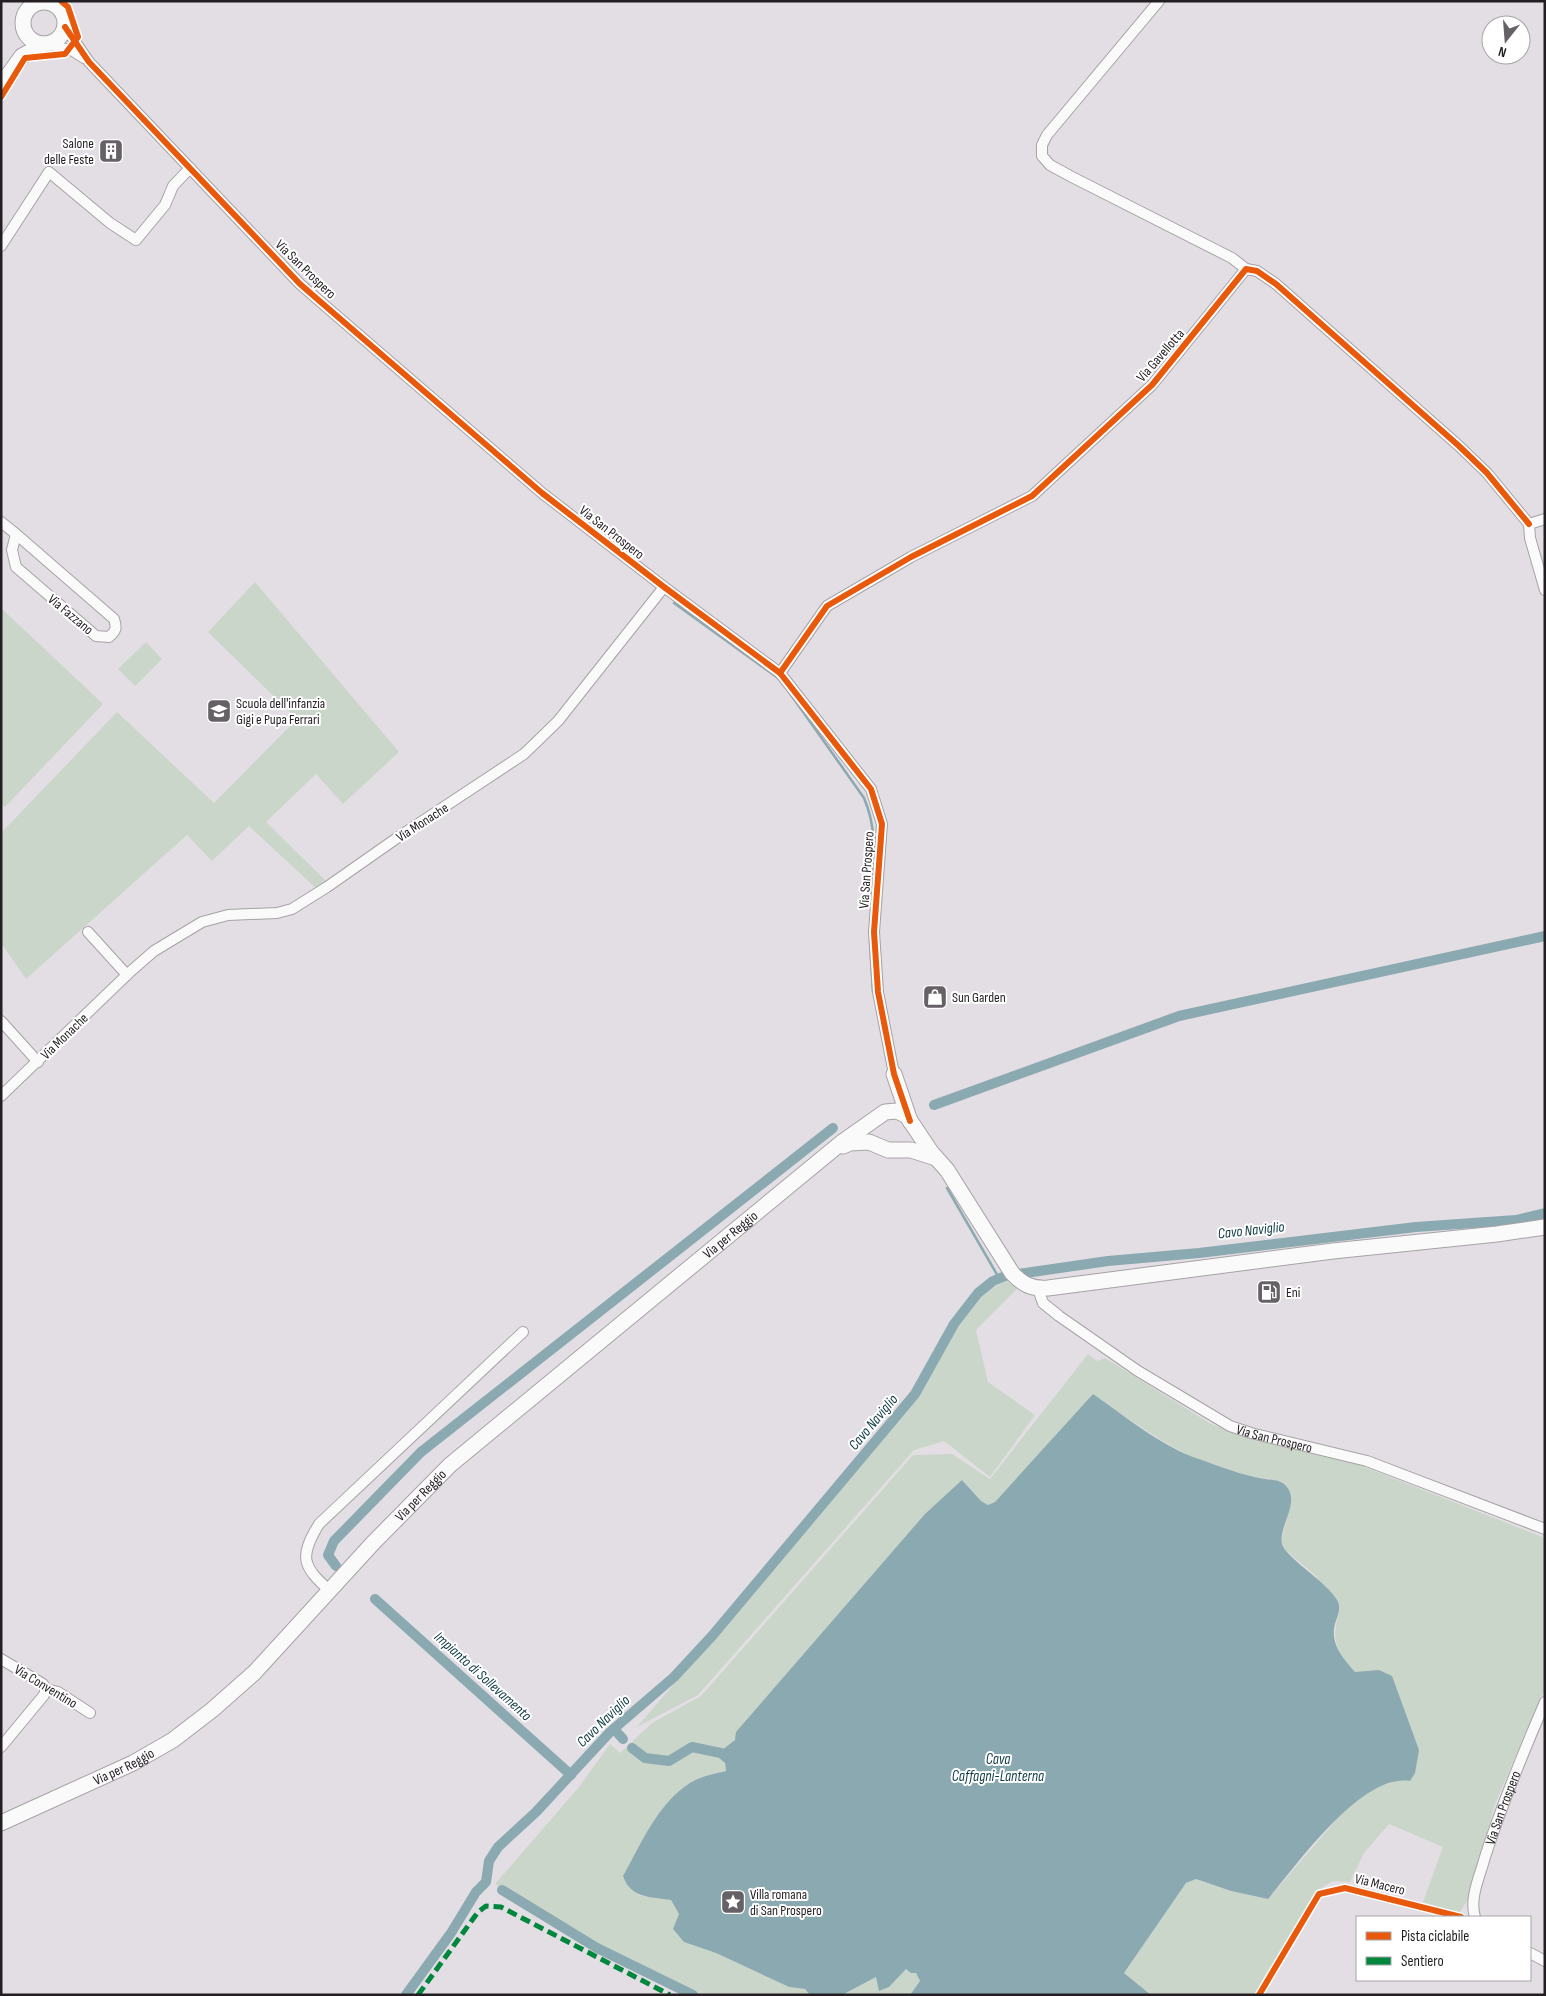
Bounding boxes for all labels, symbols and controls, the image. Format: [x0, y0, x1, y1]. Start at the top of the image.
north arrow [1481, 15, 1531, 65]
text: N [1496, 43, 1508, 61]
place label: Salone delle Feste [44, 135, 94, 168]
building icon: Salone delle Feste [98, 138, 124, 164]
street label: Via San Prospero [272, 236, 340, 303]
street label: Via Gavellotta [1133, 325, 1188, 385]
street label: Via San Prospero [576, 502, 648, 563]
street label: Via Fazzano [44, 590, 97, 638]
place label: Scuola dell'infanzia Gigi e Pupa Ferrari [236, 695, 325, 728]
school or university icon: Scuola dell'infanzia Gigi e Pupa Ferrari [206, 698, 232, 724]
street label: Via Monache [393, 799, 452, 846]
street label: Via San Prospero [855, 831, 878, 909]
shop icon: Sun Garden [922, 984, 948, 1010]
place label: Sun Garden [952, 989, 1006, 1006]
street label: Via Monache [37, 1010, 92, 1063]
street label: Via per Reggio [700, 1207, 761, 1262]
water label: Cavo Naviglio [1217, 1218, 1285, 1243]
fuel station icon: Eni [1256, 1279, 1282, 1305]
place label: Eni [1286, 1284, 1300, 1301]
water label: Cavo Naviglio [845, 1391, 902, 1454]
street label: Via San Prospero [1234, 1421, 1314, 1457]
street label: Via per Reggio [392, 1466, 450, 1525]
water label: Impianto di Sollevamento [430, 1628, 535, 1725]
street label: Via Conventino [11, 1661, 81, 1712]
water label: Cavo Naviglio [573, 1691, 634, 1751]
street label: Via per Reggio [91, 1745, 158, 1789]
water label: Cava Caffagni-Lanterna [952, 1750, 1044, 1786]
street label: Via San Prospero [1482, 1768, 1524, 1847]
street label: Via Macero [1353, 1870, 1407, 1899]
place label: Villa romana di San Prospero [750, 1886, 822, 1919]
place icon: Villa romana di San Prospero [720, 1889, 746, 1915]
legend [1356, 1916, 1531, 1981]
text: Pista ciclabile [1401, 1927, 1469, 1946]
text: Sentiero [1401, 1952, 1444, 1971]

